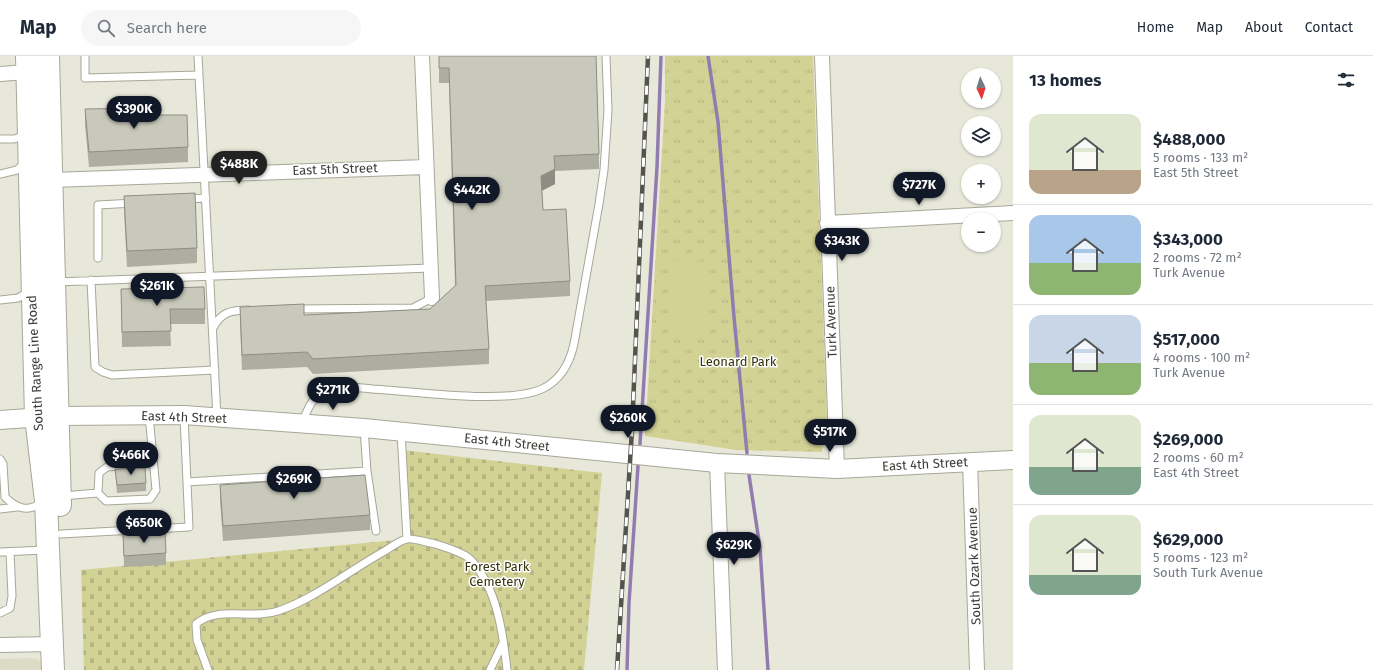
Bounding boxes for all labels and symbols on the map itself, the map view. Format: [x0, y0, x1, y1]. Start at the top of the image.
north arrow [961, 68, 1001, 108]
pin: $390K [106, 96, 162, 130]
pin: $488K [211, 151, 267, 185]
street label: East 5th Street [292, 160, 378, 178]
pin: $727K [891, 172, 947, 206]
pin: $442K [444, 177, 500, 211]
pin: $343K [814, 228, 870, 262]
pin: $261K [129, 273, 185, 307]
street label: Turk Avenue [822, 286, 840, 358]
street label: South Range Line Road [24, 295, 46, 431]
park label: Leonard Park [700, 354, 777, 369]
pin: $271K [305, 377, 361, 411]
pin: $260K [600, 405, 656, 439]
street label: East 4th Street [141, 408, 227, 426]
pin: $517K [802, 419, 858, 453]
street label: East 4th Street [463, 430, 551, 454]
pin: $466K [103, 442, 159, 476]
street label: East 4th Street [882, 454, 969, 474]
pin: $269K [266, 466, 322, 500]
street label: South Ozark Avenue [964, 507, 984, 625]
pin: $650K [116, 510, 172, 544]
pin: $629K [706, 532, 762, 566]
park label: Forest Park Cemetery [464, 559, 530, 589]

